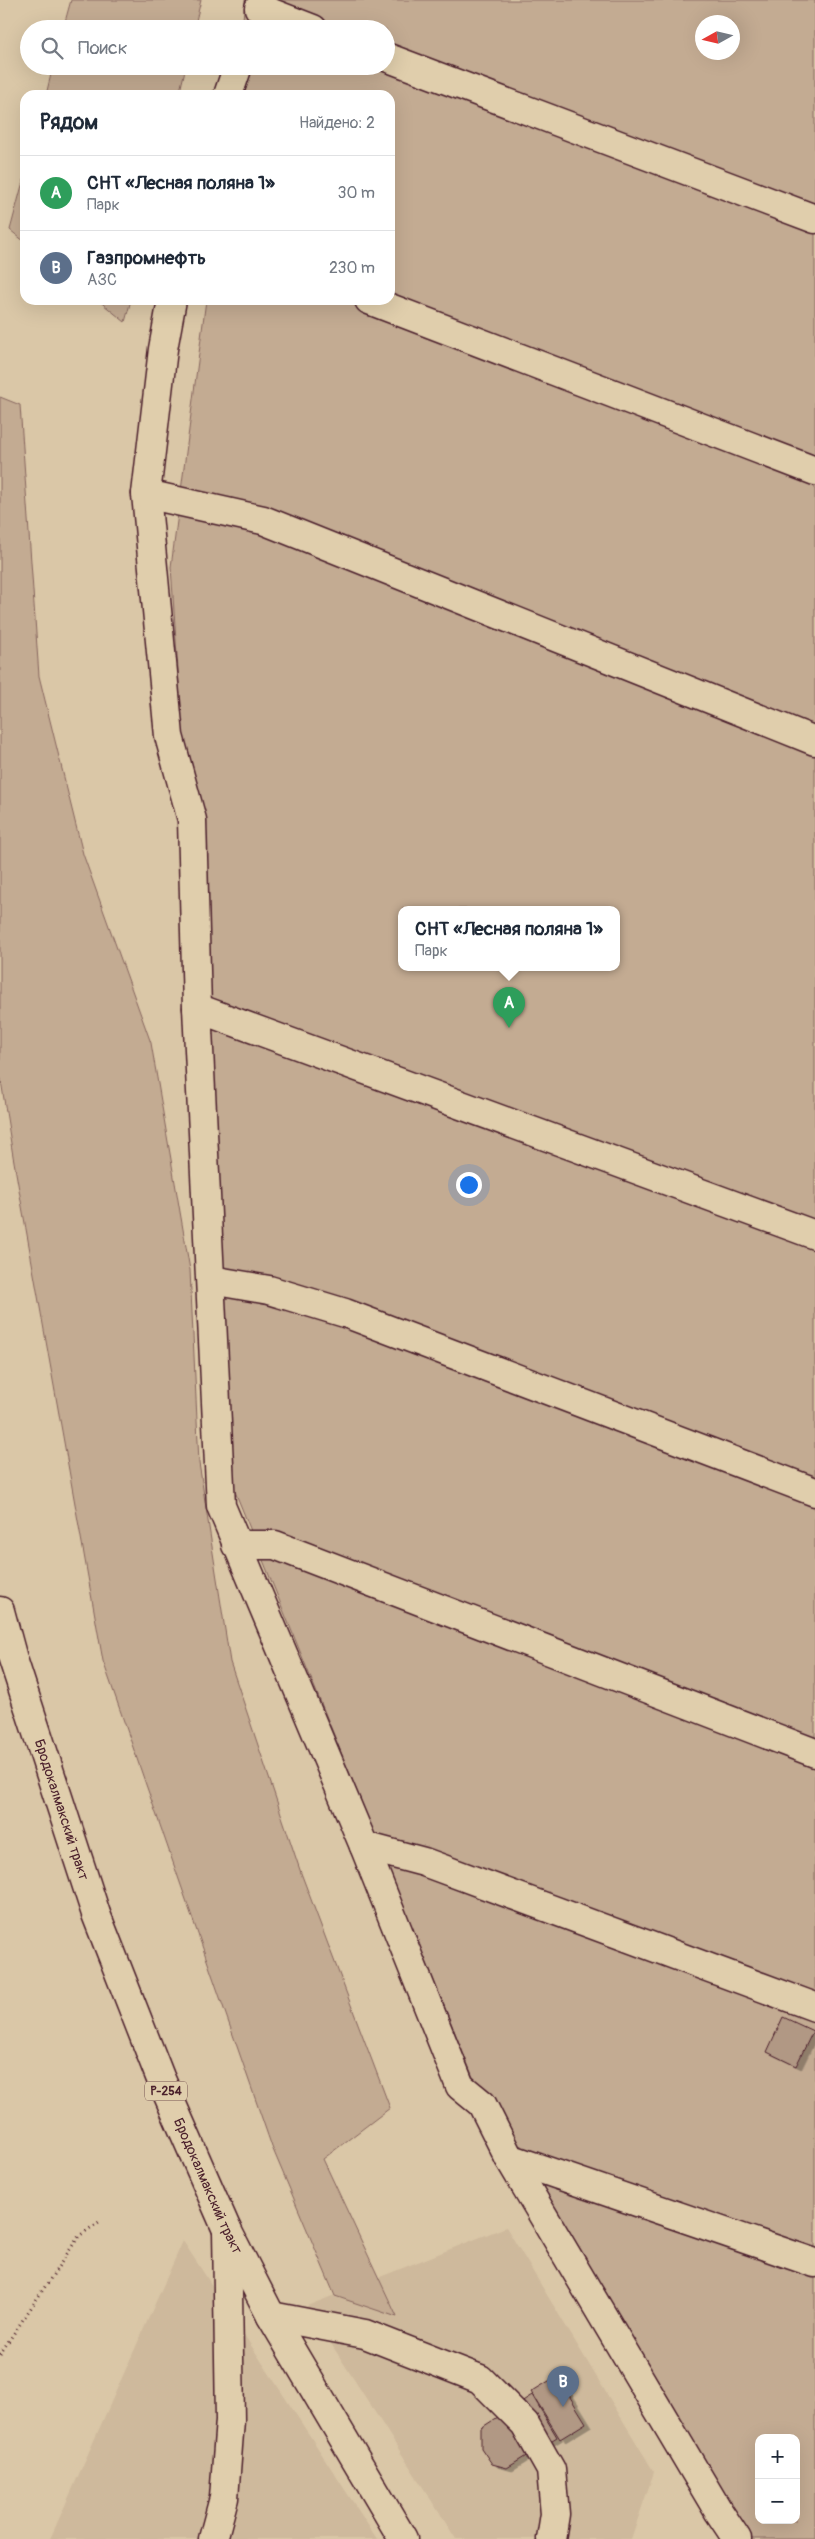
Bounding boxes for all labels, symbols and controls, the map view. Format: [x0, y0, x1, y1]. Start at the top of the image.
north arrow [695, 15, 740, 60]
search box [20, 20, 395, 75]
icon: search [38, 34, 66, 62]
text: Поиск [78, 36, 128, 60]
text: Рядом [40, 109, 98, 136]
text: Найдено: 2 [299, 113, 375, 133]
text: СНТ «Лесная поляна 1» [87, 171, 275, 195]
text: A [51, 183, 61, 203]
text: 30 m [337, 183, 375, 203]
text: Парк [87, 195, 120, 215]
text: Газпромнефть [87, 246, 206, 270]
text: B [51, 258, 61, 278]
text: 230 m [329, 258, 375, 278]
text: АЗС [87, 270, 117, 290]
popup [398, 906, 620, 971]
text: СНТ «Лесная поляна 1» [415, 917, 603, 941]
text: Парк [415, 941, 448, 961]
pin: A [493, 987, 525, 1028]
your location [456, 1172, 482, 1198]
street label: Бродокалмакский тракт [31, 1737, 93, 1882]
road number: Р-254 [145, 2082, 187, 2100]
street label: Бродокалмакский тракт [170, 2115, 246, 2257]
pin: B [547, 2366, 579, 2407]
map controls [755, 2434, 800, 2524]
button: + [755, 2434, 800, 2479]
button: − [755, 2479, 800, 2524]

